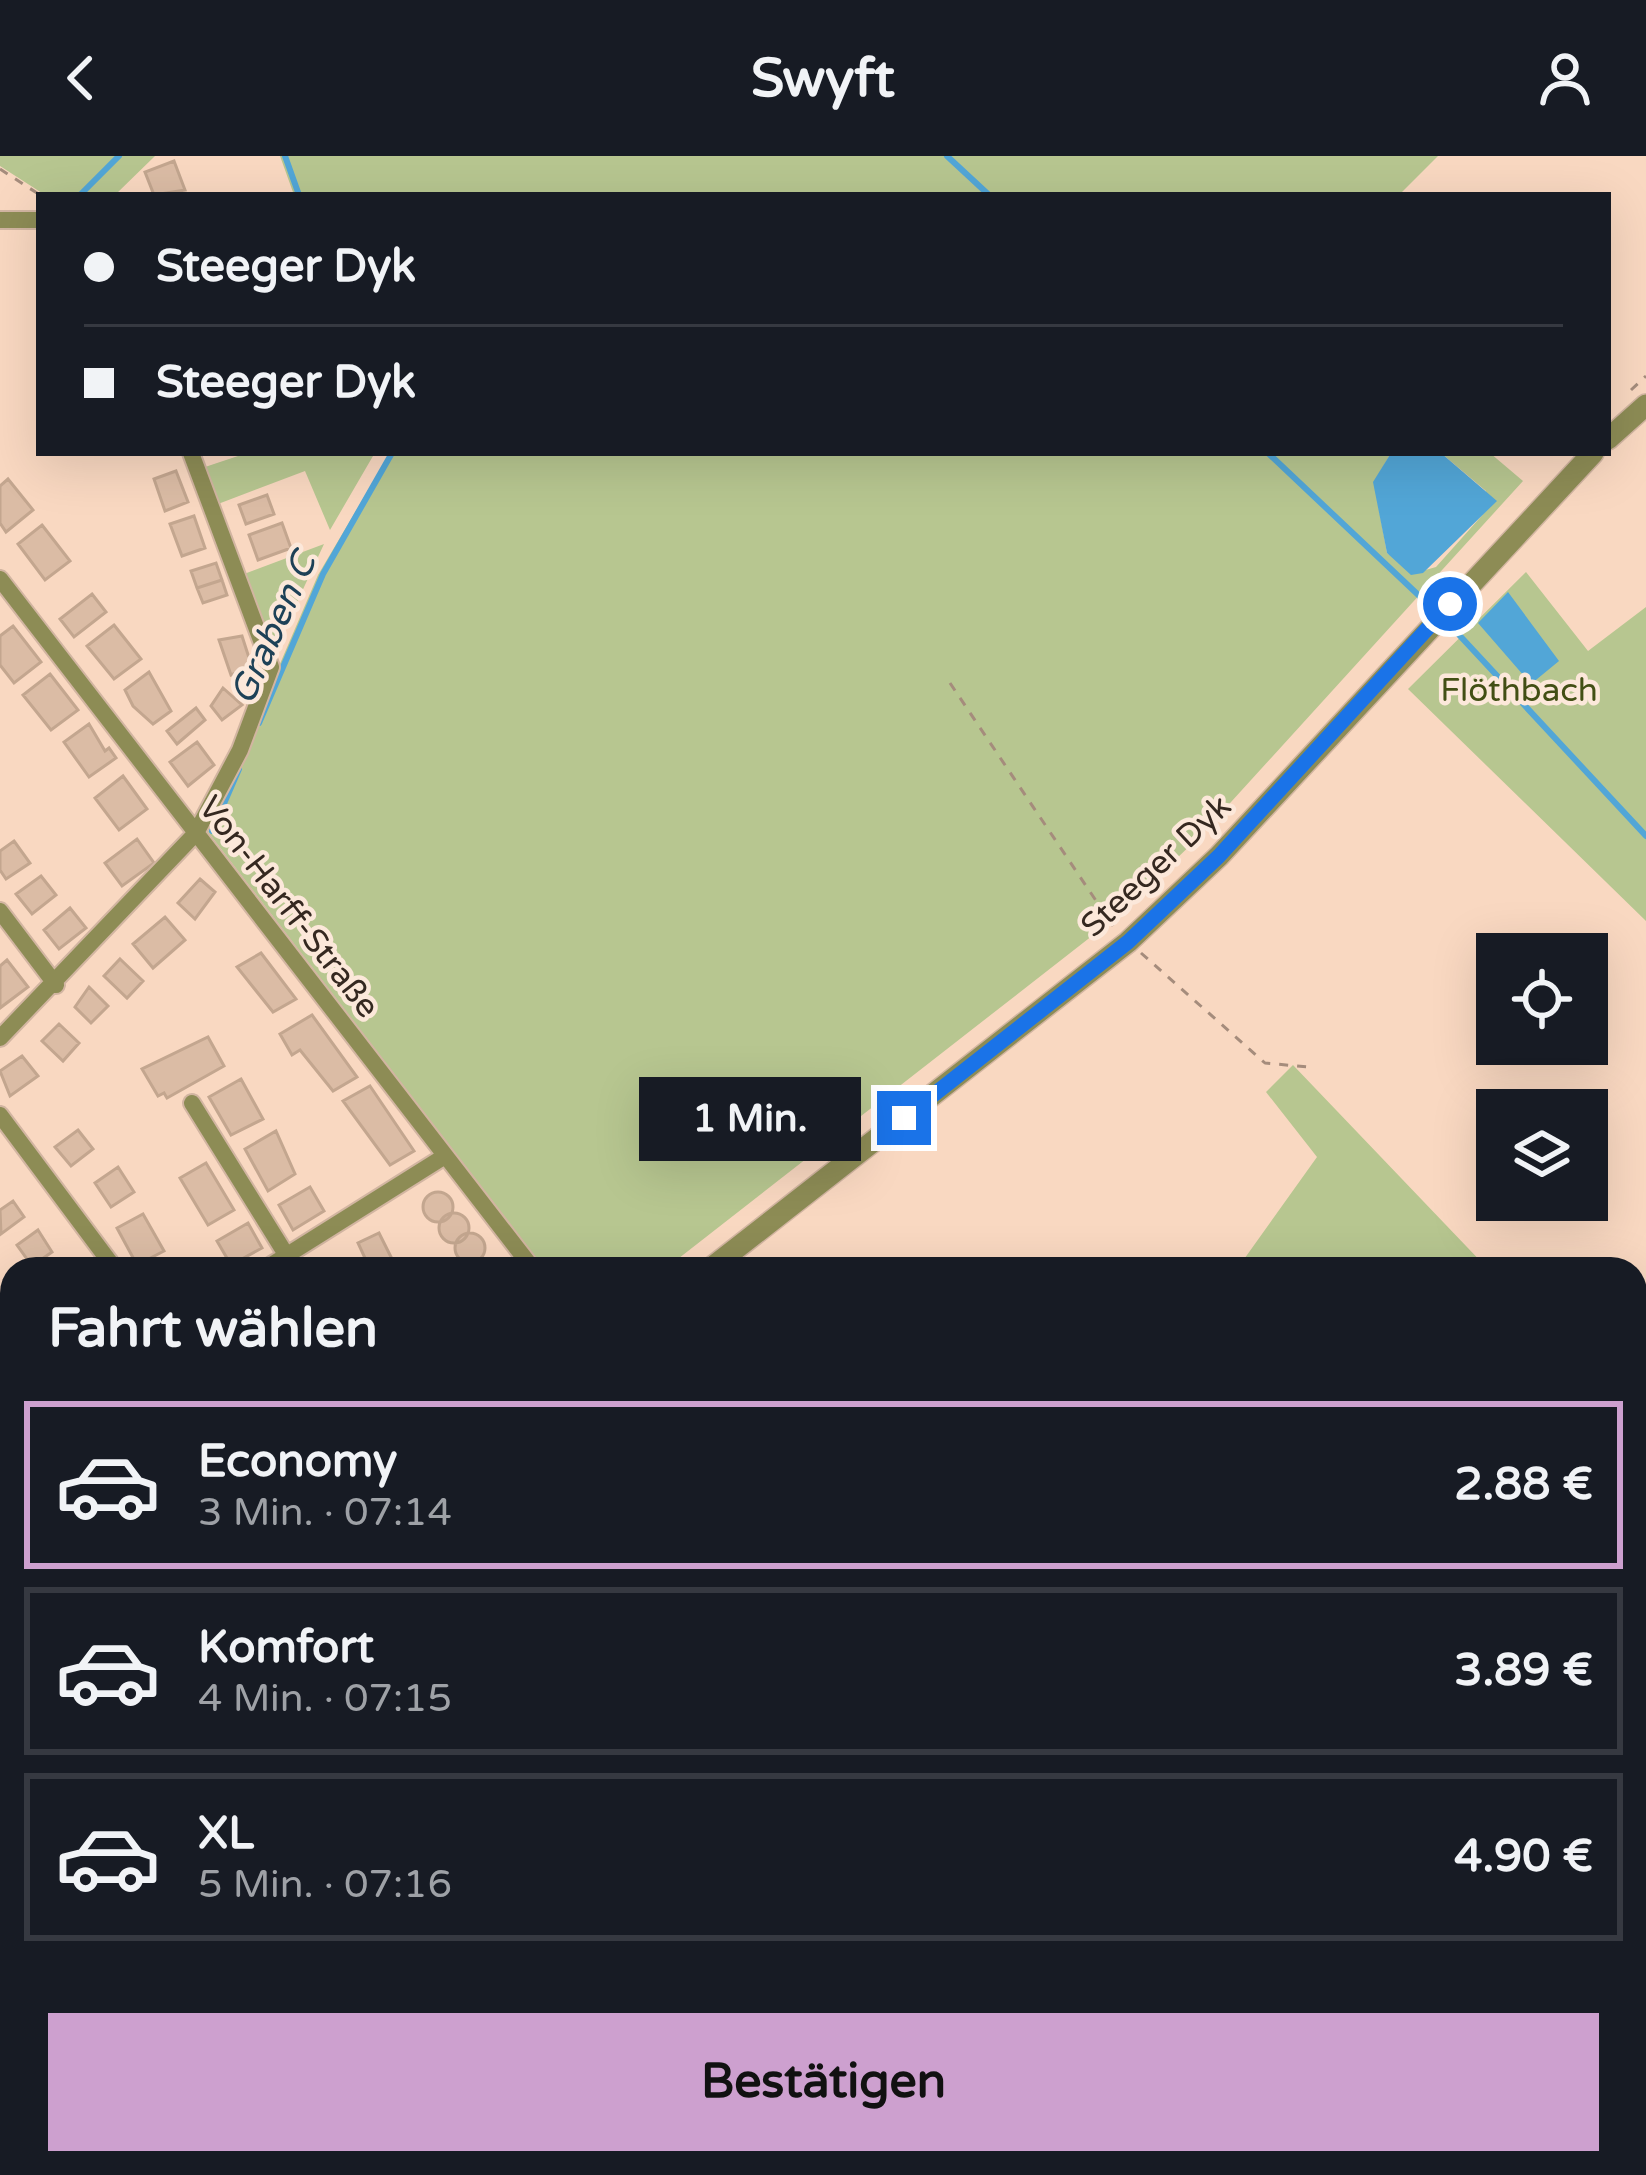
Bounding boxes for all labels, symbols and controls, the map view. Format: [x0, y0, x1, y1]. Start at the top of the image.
icon: back [48, 45, 114, 111]
icon: person [1532, 45, 1598, 111]
text: Swyft [751, 46, 895, 111]
text: Steeger Dyk [156, 240, 416, 294]
text: Steeger Dyk [156, 356, 416, 410]
water label: Graben C [221, 542, 328, 711]
route start [1423, 577, 1477, 631]
park label: Flöthbach [1440, 671, 1598, 710]
street label: Steeger Dyk [1073, 787, 1239, 945]
street label: Von-Harff-Straße [190, 788, 387, 1025]
map controls [1476, 933, 1608, 1221]
button: locate [1476, 933, 1608, 1065]
callout: 1 Min. [640, 1076, 862, 1160]
button: layers [1476, 1089, 1608, 1221]
route end [877, 1091, 931, 1145]
text: 1 Min. [692, 1095, 808, 1142]
text: Fahrt wählen [48, 1296, 378, 1361]
icon: car [54, 1431, 162, 1539]
text: Economy [198, 1435, 397, 1489]
text: 2.88 € [1454, 1458, 1593, 1512]
text: 3 Min. · 07:14 [198, 1489, 452, 1536]
icon: car [54, 1617, 162, 1725]
text: Komfort [198, 1621, 374, 1675]
text: 3.89 € [1454, 1644, 1593, 1698]
text: 4 Min. · 07:15 [198, 1675, 452, 1722]
icon: car [54, 1803, 162, 1911]
text: XL [198, 1807, 254, 1861]
text: 4.90 € [1454, 1830, 1593, 1884]
text: 5 Min. · 07:16 [198, 1861, 452, 1908]
button: Bestätigen [48, 2013, 1599, 2151]

